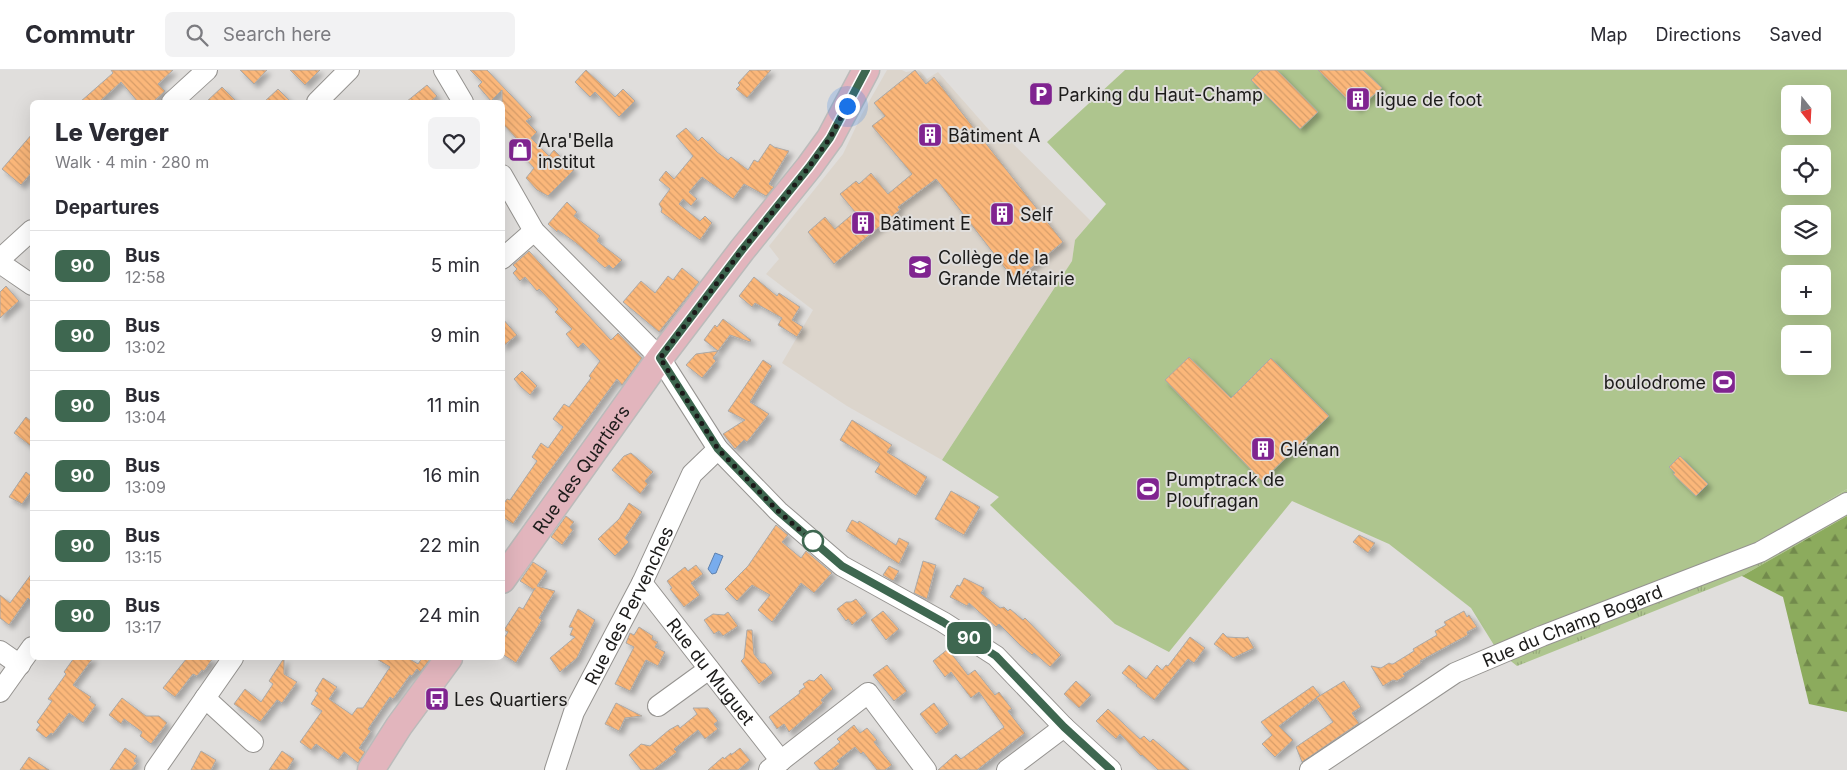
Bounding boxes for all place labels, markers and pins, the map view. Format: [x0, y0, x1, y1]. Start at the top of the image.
parking icon: Parking du Haut-Champ [1028, 81, 1054, 107]
place label: Parking du Haut-Champ [1058, 84, 1263, 105]
building icon: ligue de foot [1345, 86, 1371, 112]
place label: ligue de foot [1376, 89, 1482, 110]
building icon: Bâtiment A [917, 122, 943, 148]
place label: Bâtiment A [948, 125, 1040, 146]
place label: Ara'Bella institut [538, 130, 614, 172]
shop icon: Ara'Bella institut [507, 137, 533, 163]
building icon: Self [989, 201, 1015, 227]
place label: Self [1020, 204, 1053, 225]
building icon: Bâtiment E [850, 210, 876, 236]
place label: Bâtiment E [880, 213, 971, 234]
place label: Collège de la Grande Métairie [938, 247, 1075, 289]
school or university icon: Collège de la Grande Métairie [907, 254, 933, 280]
sports icon: boulodrome [1711, 369, 1737, 395]
place label: boulodrome [1604, 372, 1706, 393]
building icon: Glénan [1250, 436, 1276, 462]
place label: Glénan [1280, 439, 1340, 460]
place label: Pumptrack de Ploufragan [1166, 469, 1284, 511]
sports icon: Pumptrack de Ploufragan [1135, 476, 1161, 502]
unlabelled marker [802, 530, 824, 552]
bus stop icon: Les Quartiers [424, 686, 450, 712]
place label: Les Quartiers [454, 689, 568, 710]

